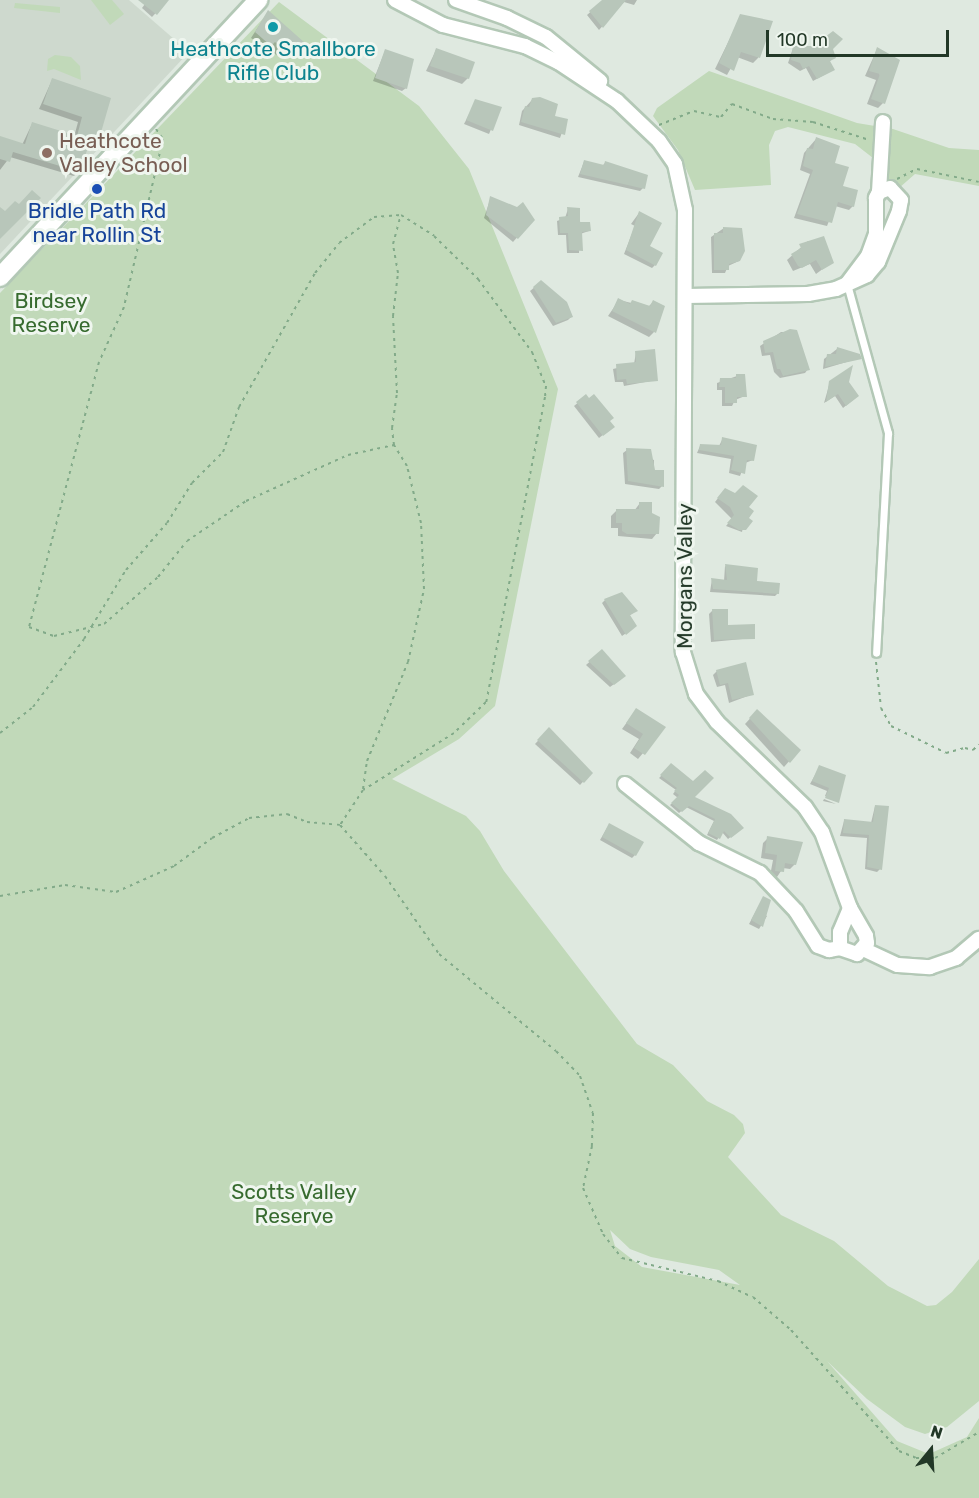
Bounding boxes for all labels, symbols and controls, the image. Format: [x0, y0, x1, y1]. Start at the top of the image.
scale bar [769, 18, 952, 56]
marker: Heathcote Smallbore Rifle Club [266, 20, 280, 34]
text: 100 m [777, 29, 828, 51]
place label: Heathcote Smallbore Rifle Club [170, 36, 376, 86]
place label: Heathcote Valley School [59, 128, 188, 178]
marker: Heathcote Valley School [40, 146, 54, 160]
marker: Bridle Path Rd near Rollin St [90, 182, 104, 196]
place label: Bridle Path Rd near Rollin St [28, 198, 166, 248]
park label: Birdsey Reserve [12, 288, 90, 338]
street label: Morgans Valley [672, 503, 698, 649]
park label: Scotts Valley Reserve [231, 1179, 357, 1229]
north arrow [901, 1420, 961, 1480]
text: N [928, 1422, 945, 1443]

